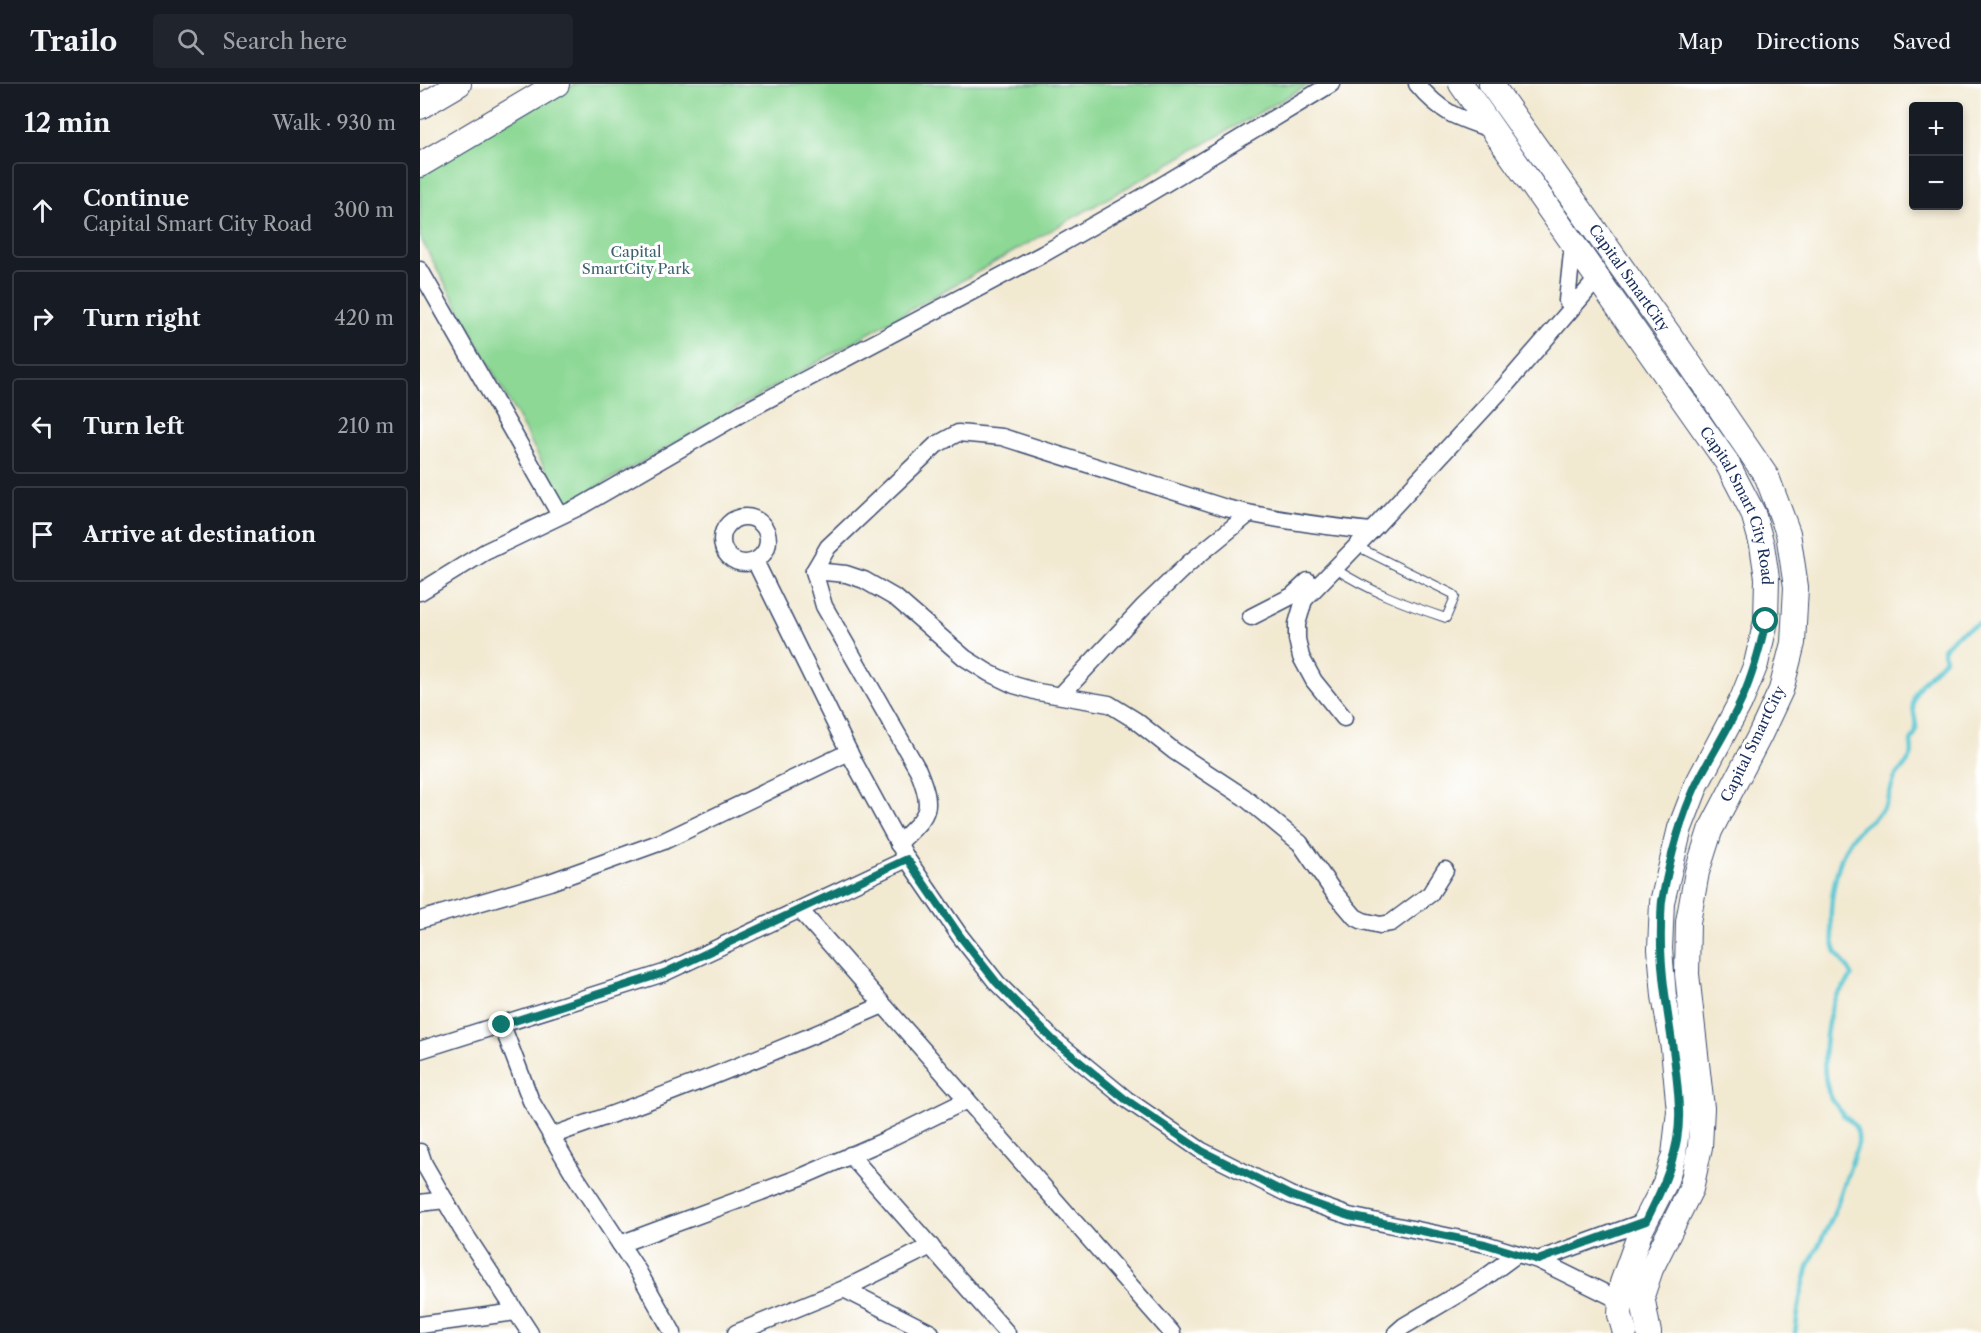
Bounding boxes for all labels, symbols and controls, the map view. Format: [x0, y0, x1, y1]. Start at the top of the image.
search box [153, 14, 573, 68]
text: Trailo [30, 24, 117, 58]
icon: search [174, 25, 207, 58]
text: Search here [222, 28, 347, 55]
text: Map [1678, 29, 1723, 54]
text: Directions [1756, 29, 1860, 54]
text: Saved [1893, 29, 1951, 54]
map controls [1909, 102, 1963, 210]
button: + [1909, 102, 1963, 156]
text: 12 min [24, 107, 111, 139]
text: Walk · 930 m [273, 111, 396, 135]
button: − [1909, 156, 1963, 210]
text: Continue [83, 185, 189, 212]
icon: ahead [26, 194, 59, 227]
text: 300 m [334, 198, 394, 222]
text: Capital Smart City Road [83, 212, 312, 236]
street label: Capital SmartCity [1585, 220, 1674, 336]
park label: Capital SmartCity Park [582, 242, 692, 278]
icon: right [26, 302, 59, 335]
text: Turn right [83, 305, 201, 332]
text: 420 m [334, 306, 394, 330]
icon: left [26, 410, 59, 443]
text: Turn left [83, 413, 184, 440]
text: 210 m [337, 414, 394, 438]
street label: Capital Smart City Road [1696, 423, 1777, 585]
icon: arrive [26, 518, 59, 551]
text: Arrive at destination [83, 521, 316, 548]
route start [1752, 607, 1778, 633]
street label: Capital SmartCity [1716, 682, 1789, 805]
route end [488, 1011, 514, 1037]

